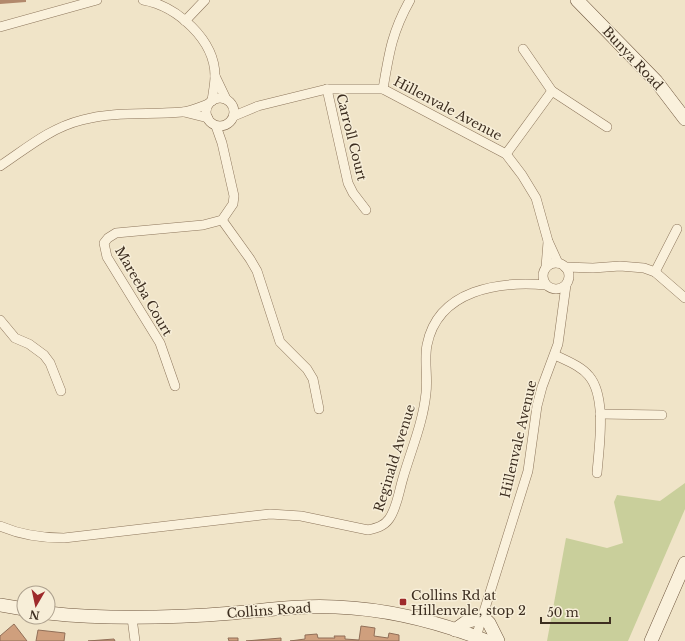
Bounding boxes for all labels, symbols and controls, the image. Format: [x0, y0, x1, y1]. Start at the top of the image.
street label: Bunya Road [599, 23, 667, 94]
street label: Hillenvale Avenue [391, 73, 505, 144]
street label: Carroll Court [332, 92, 371, 183]
street label: Mareeba Court [111, 244, 176, 339]
street label: Hillenvale Avenue [497, 379, 540, 500]
street label: Reginald Avenue [370, 402, 419, 514]
north arrow [16, 585, 56, 625]
place label: Collins Rd at Hillenvale, stop 2 [411, 587, 526, 619]
marker: Collins Rd at Hillenvale, stop 2 [398, 597, 408, 607]
street label: Collins Road [226, 599, 312, 622]
scale bar [541, 599, 610, 625]
text: 50 m [547, 605, 579, 620]
text: N [28, 607, 41, 623]

